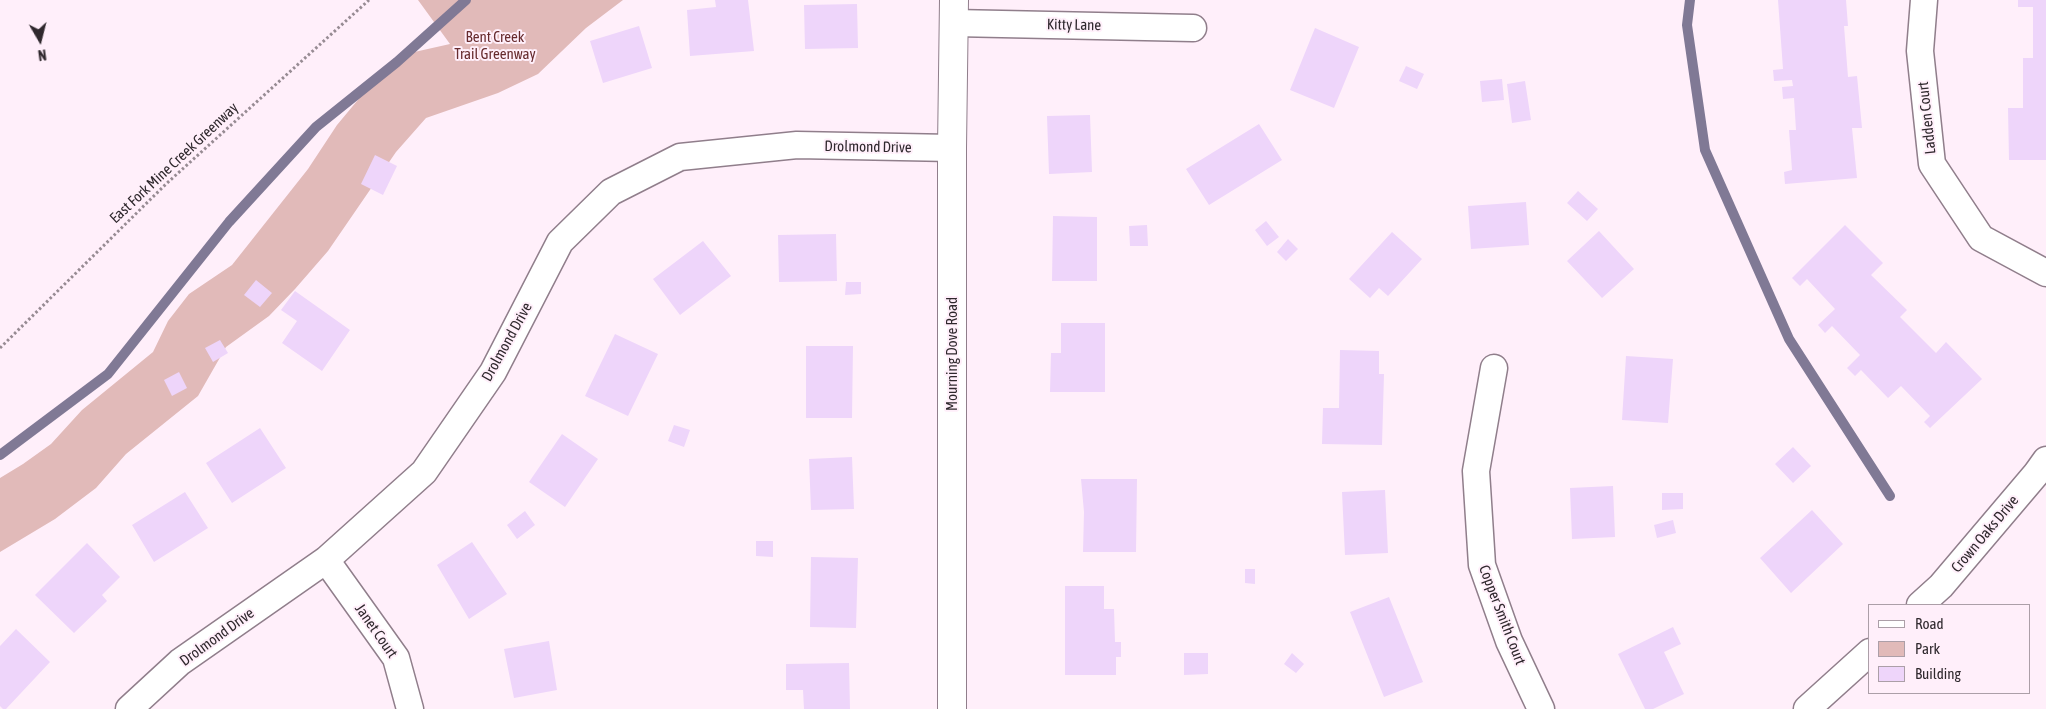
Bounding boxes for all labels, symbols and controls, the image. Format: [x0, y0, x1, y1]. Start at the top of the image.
north arrow [15, 15, 65, 65]
street label: Kitty Lane [1047, 16, 1101, 34]
park label: Bent Creek Trail Greenway [454, 28, 536, 63]
text: N [37, 46, 47, 63]
street label: Ladden Court [1914, 81, 1940, 155]
street label: East Fork Mine Creek Greenway [106, 99, 242, 227]
street label: Drolmond Drive [824, 137, 912, 157]
street label: Mourning Dove Road [943, 297, 961, 411]
street label: Drolmond Drive [478, 299, 536, 385]
street label: Crown Oaks Drive [1948, 492, 2022, 576]
street label: Copper Smith Court [1475, 563, 1529, 667]
street label: Janet Court [351, 600, 401, 662]
street label: Drolmond Drive [176, 604, 258, 670]
legend [1868, 604, 2031, 694]
text: Road [1915, 615, 1944, 632]
text: Park [1915, 640, 1940, 657]
text: Building [1915, 665, 1961, 682]

